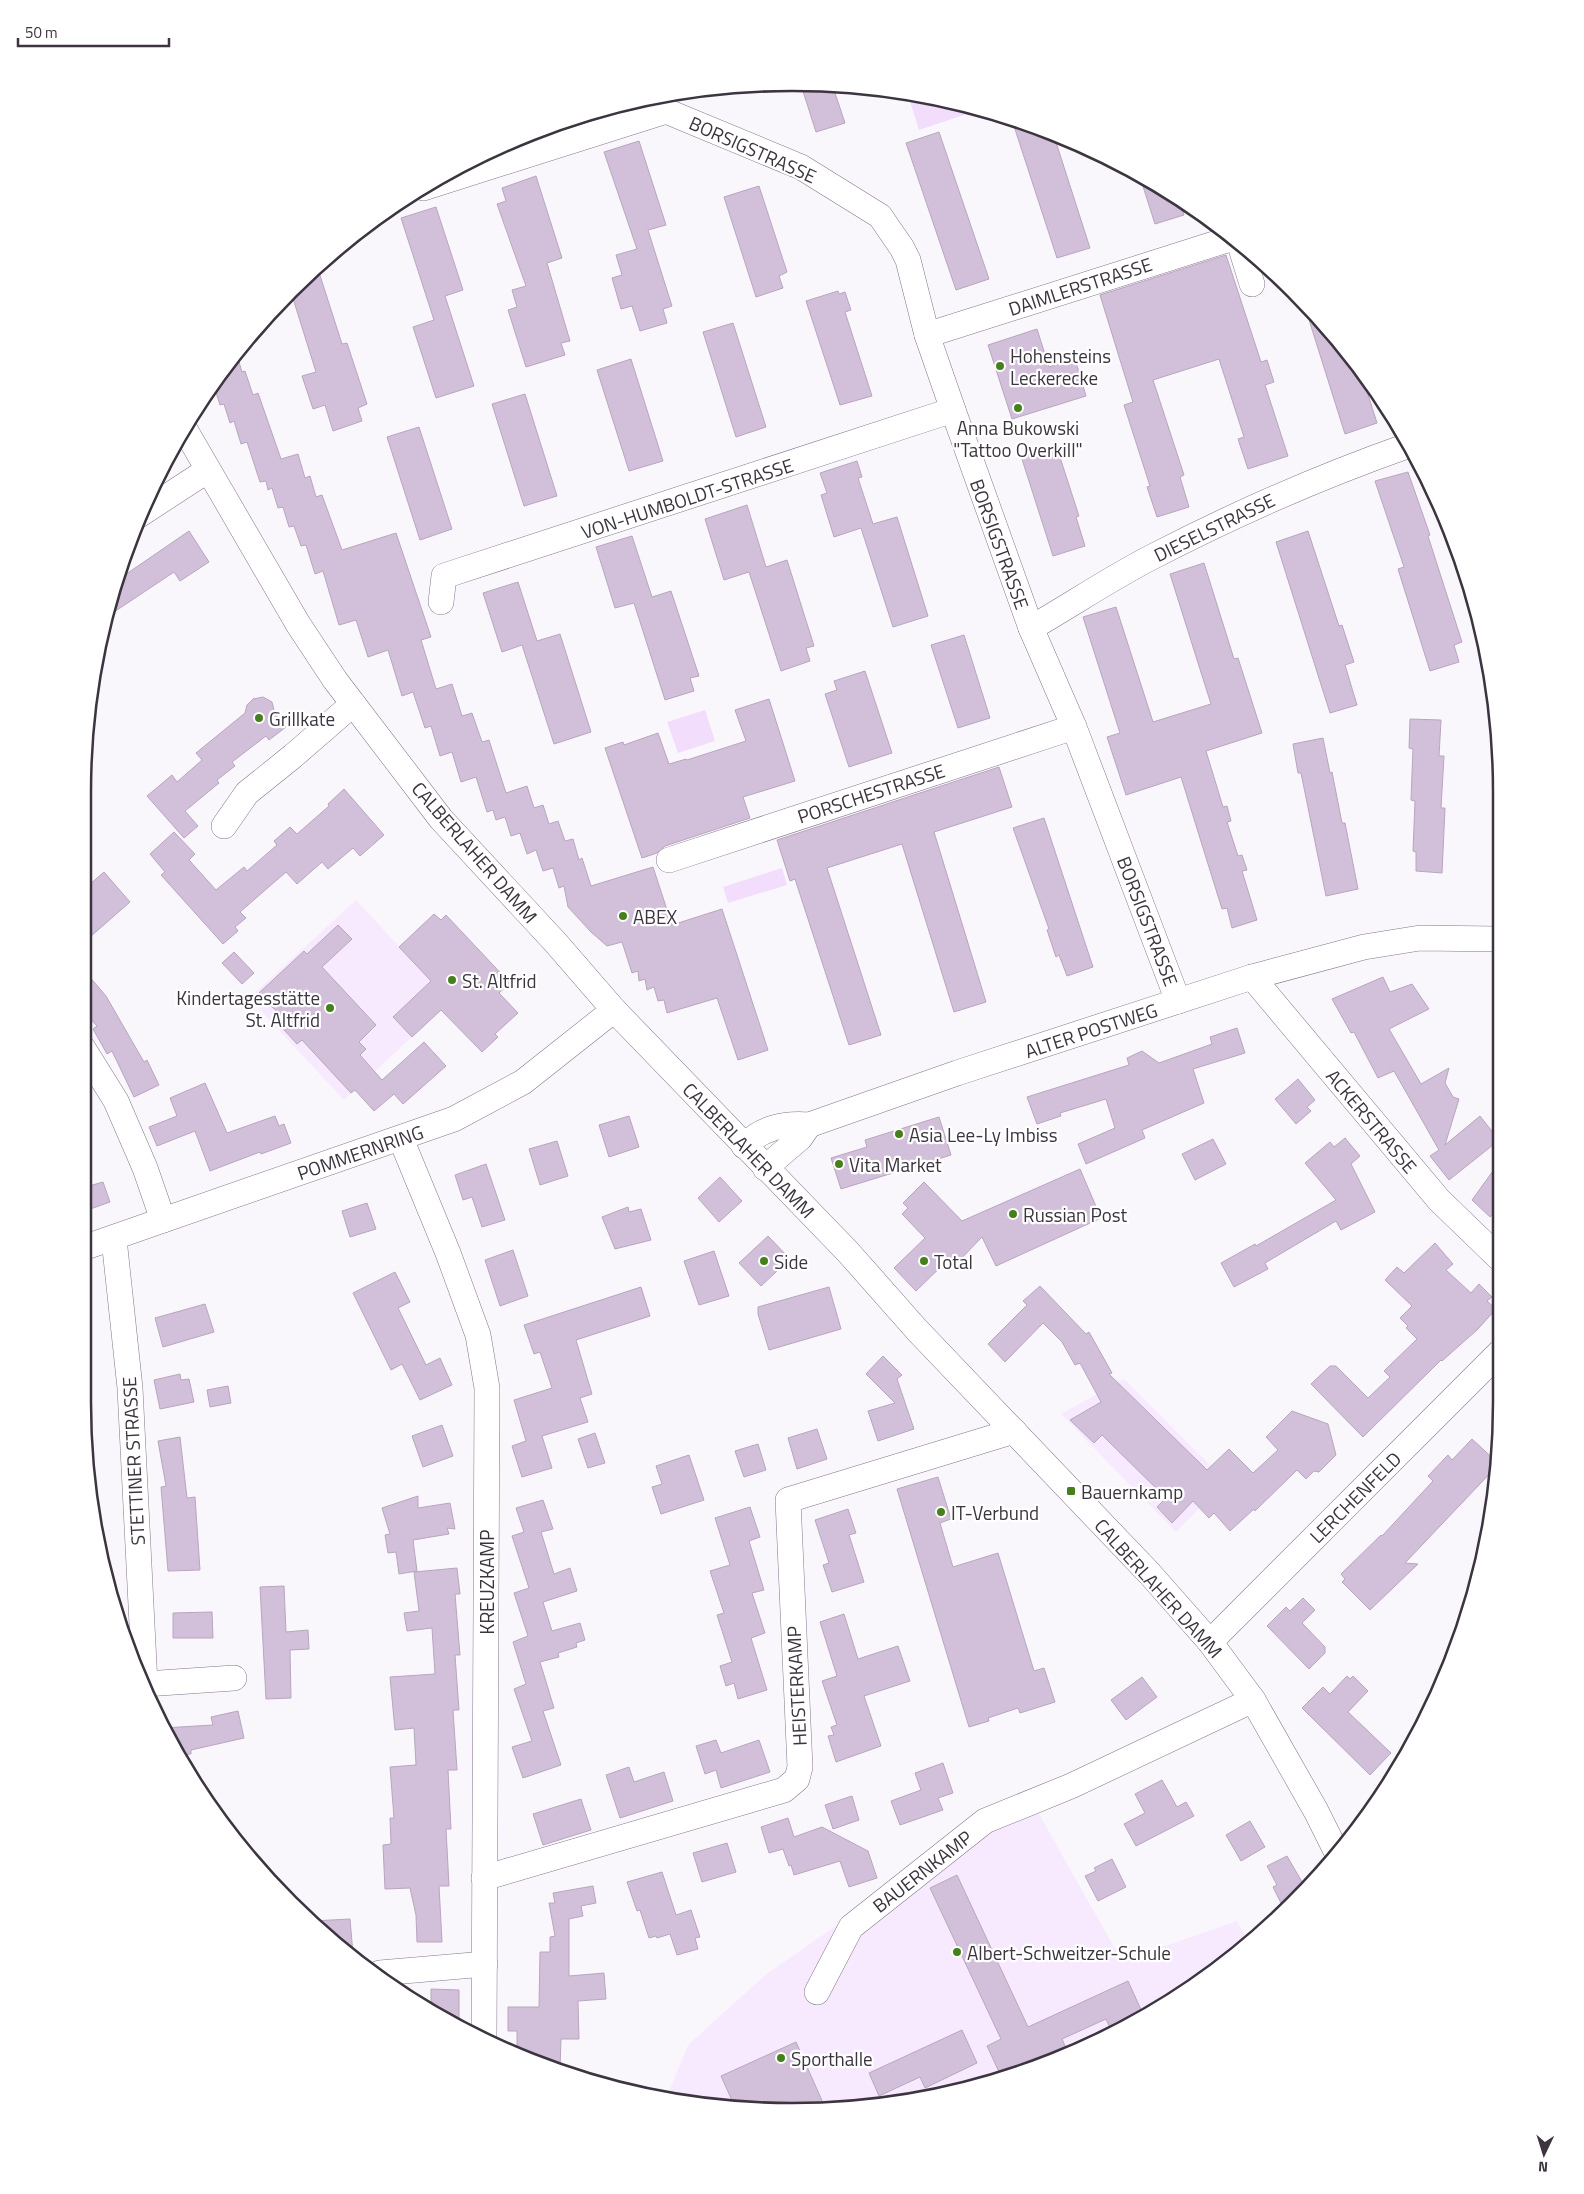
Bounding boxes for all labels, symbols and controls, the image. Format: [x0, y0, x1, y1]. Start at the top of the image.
scale bar [18, 15, 169, 47]
text: 50 m [25, 21, 58, 44]
street label: BORSIGSTRASSE [685, 108, 821, 190]
street label: DAIMLERSTRASSE [1004, 249, 1156, 323]
place label: Hohensteins Leckerecke [1010, 341, 1111, 392]
marker: Hohensteins Leckerecke [994, 360, 1006, 372]
marker: Anna Bukowski "Tattoo Overkill" [1012, 402, 1024, 414]
place label: Anna Bukowski "Tattoo Overkill" [953, 413, 1083, 464]
street label: VON-HUMBOLDT-STRASSE [577, 450, 797, 546]
street label: BORSIGSTRASSE [963, 475, 1037, 613]
street label: DIESELSTRASSE [1149, 485, 1279, 569]
place label: Grillkate [269, 704, 335, 733]
marker: Grillkate [253, 712, 265, 724]
street label: PORSCHESTRASSE [793, 755, 949, 831]
street label: CALBERLAHER DAMM [405, 775, 545, 929]
street label: BORSIGSTRASSE [1110, 852, 1186, 990]
place label: ABEX [633, 902, 678, 931]
marker: ABEX [617, 910, 629, 922]
place label: St. Altfrid [462, 966, 537, 995]
marker: St. Altfrid [446, 974, 458, 986]
place label: Kindertagesstätte St. Altfrid [176, 983, 320, 1034]
street label: ALTER POSTWEG [1021, 995, 1161, 1065]
marker: Kindertagesstätte St. Altfrid [324, 1002, 336, 1014]
street label: ACKERSTRASSE [1320, 1062, 1424, 1180]
street label: CALBERLAHER DAMM [676, 1075, 822, 1225]
street label: POMMERNRING [293, 1117, 427, 1187]
place label: Asia Lee-Ly Imbiss [909, 1120, 1058, 1149]
marker: Asia Lee-Ly Imbiss [893, 1128, 905, 1140]
place label: Vita Market [849, 1150, 942, 1179]
marker: Vita Market [833, 1158, 845, 1170]
place label: Russian Post [1023, 1200, 1128, 1229]
marker: Russian Post [1007, 1208, 1019, 1220]
place label: Side [774, 1247, 808, 1276]
place label: Total [934, 1247, 973, 1276]
marker: Side [758, 1255, 770, 1267]
marker: Total [918, 1255, 930, 1267]
street label: STETTINER STRASSE [114, 1376, 152, 1546]
street label: LERCHENFELD [1302, 1444, 1408, 1550]
place label: Bauernkamp [1081, 1477, 1183, 1506]
marker: Bauernkamp [1065, 1485, 1077, 1497]
place label: IT-Verbund [951, 1498, 1039, 1527]
marker: IT-Verbund [935, 1506, 947, 1518]
street label: CALBERLAHER DAMM [1088, 1512, 1230, 1664]
street label: KREUZKAMP [472, 1530, 501, 1634]
street label: HEISTERKAMP [778, 1625, 814, 1747]
street label: BAUERNKAMP [866, 1823, 978, 1919]
place label: Albert-Schweitzer-Schule [967, 1938, 1171, 1967]
marker: Albert-Schweitzer-Schule [951, 1946, 963, 1958]
place label: Sporthalle [791, 2044, 873, 2073]
marker: Sporthalle [775, 2052, 787, 2064]
north arrow [1519, 2129, 1569, 2179]
text: N [1537, 2157, 1549, 2178]

